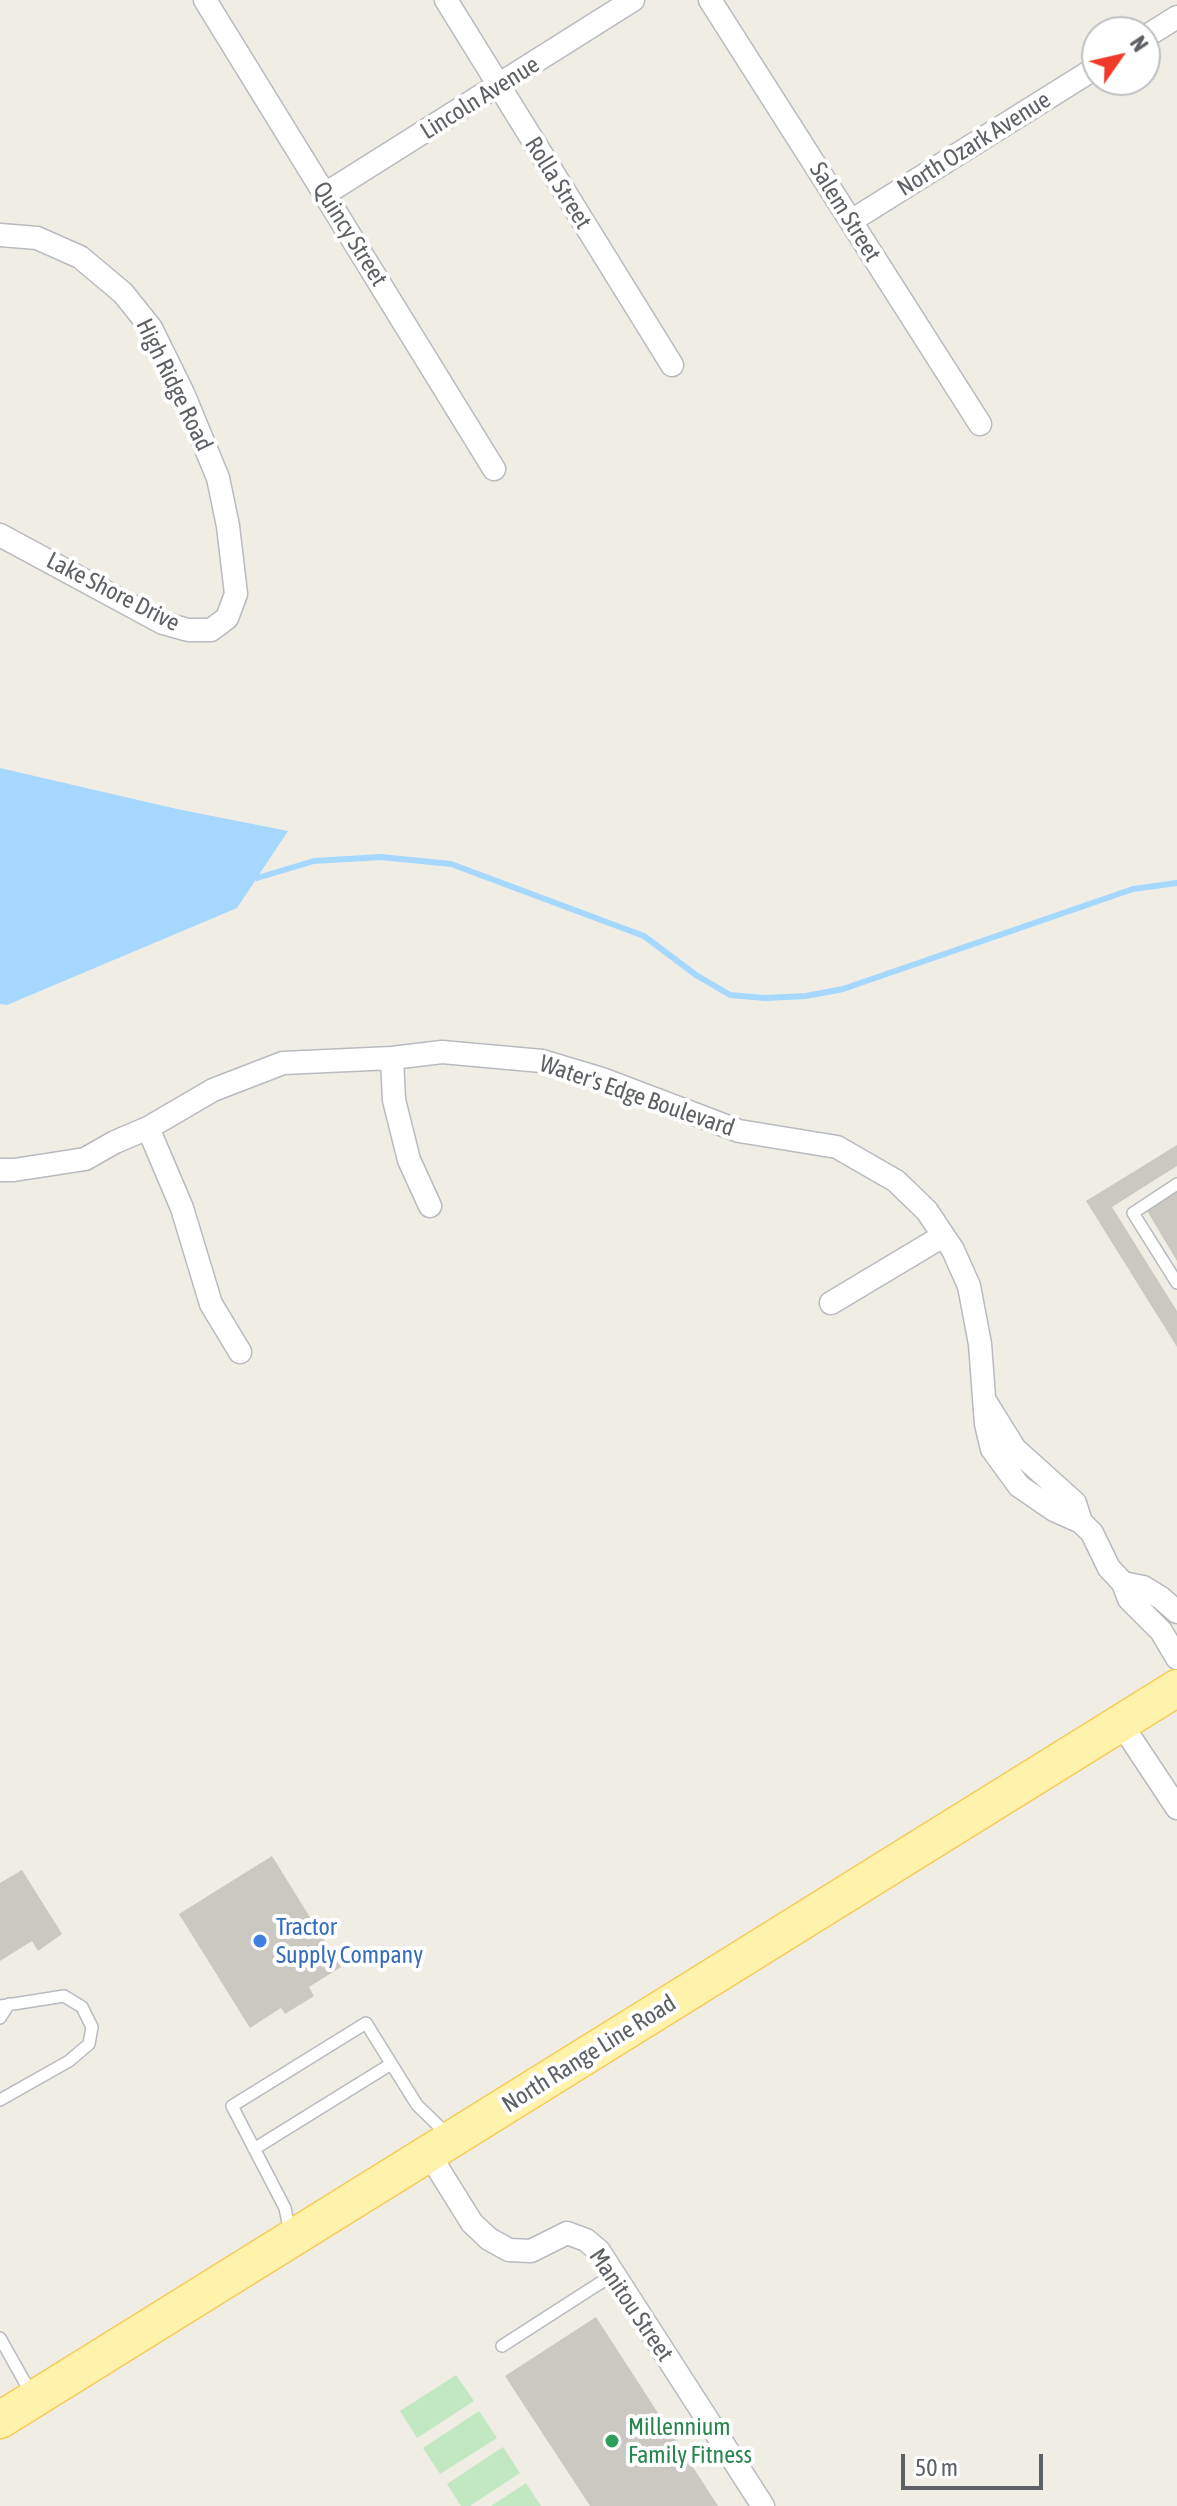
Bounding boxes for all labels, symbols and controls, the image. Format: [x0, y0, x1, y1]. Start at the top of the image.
north arrow [1081, 16, 1161, 96]
text: N [1125, 31, 1154, 56]
street label: Lincoln Avenue [415, 50, 545, 146]
street label: North Ozark Avenue [892, 85, 1056, 203]
street label: Rolla Street [518, 132, 598, 234]
street label: Salem Street [803, 157, 887, 267]
street label: Quincy Street [307, 177, 393, 291]
street label: High Ridge Road [130, 314, 218, 456]
street label: Lake Shore Drive [42, 546, 184, 638]
street label: Water's Edge Boulevard [536, 1049, 738, 1143]
place label: Tractor Supply Company [276, 1913, 423, 1969]
marker: Tractor Supply Company [251, 1932, 269, 1950]
street label: North Range Line Road [497, 1989, 681, 2119]
street label: Manitou Street [583, 2243, 679, 2367]
place label: Millennium Family Fitness [628, 2413, 752, 2469]
marker: Millennium Family Fitness [603, 2432, 621, 2450]
scale bar [905, 2438, 1047, 2488]
text: 50 m [915, 2454, 958, 2481]

